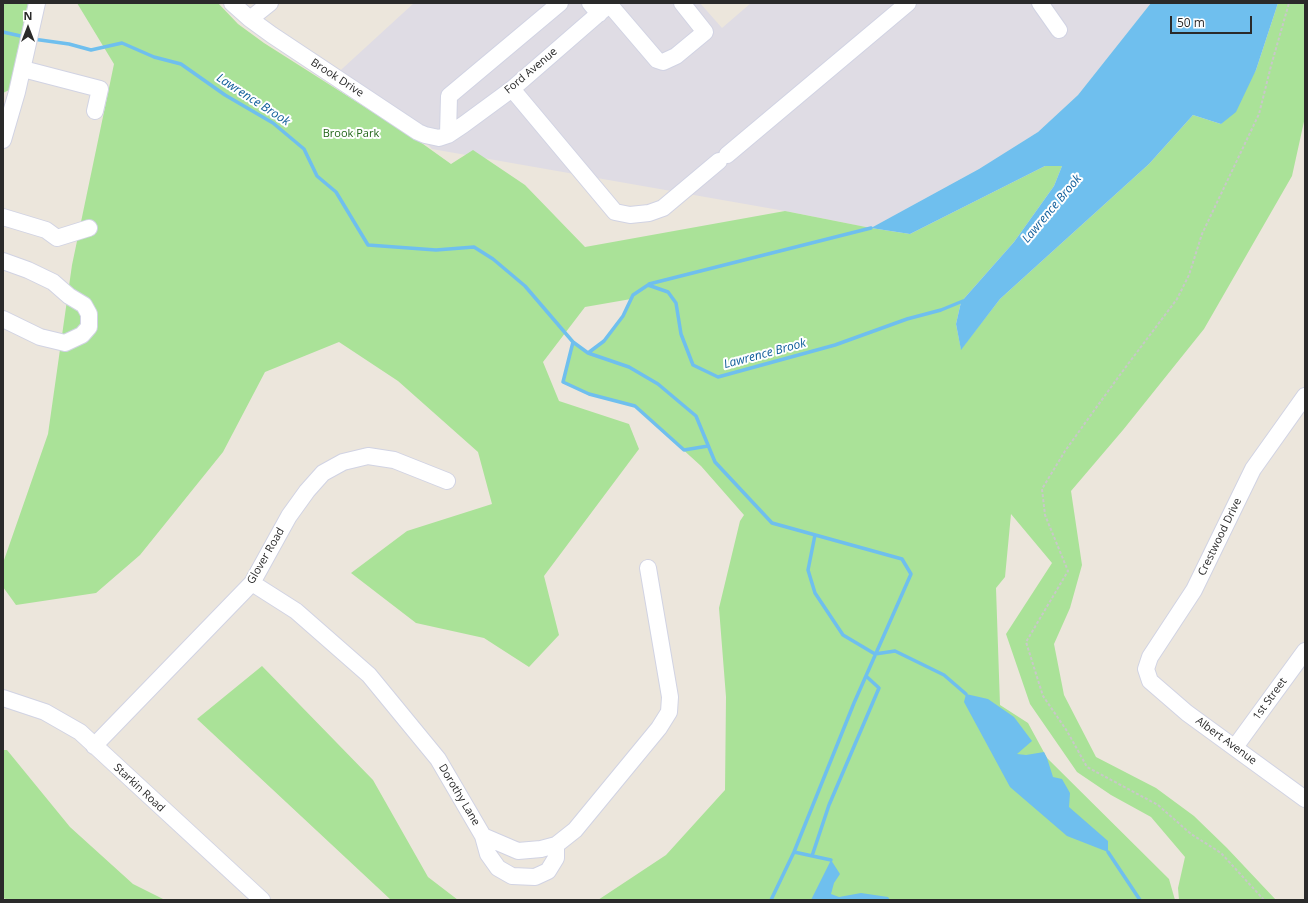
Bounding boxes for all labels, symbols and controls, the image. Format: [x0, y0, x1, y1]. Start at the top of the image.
north arrow [8, 8, 48, 48]
text: N [24, 8, 32, 23]
scale bar [1172, 8, 1254, 34]
text: 50 m [1177, 14, 1205, 31]
street label: Ford Avenue [502, 45, 560, 97]
street label: Brook Drive [308, 56, 366, 100]
water label: Lawrence Brook [214, 71, 292, 129]
park label: Brook Park [323, 127, 379, 141]
water label: Lawrence Brook [1019, 172, 1085, 246]
water label: Lawrence Brook [722, 336, 808, 372]
street label: Crestwood Drive [1195, 496, 1245, 578]
street label: Glover Road [245, 526, 287, 586]
street label: 1st Street [1250, 675, 1290, 723]
street label: Albert Avenue [1193, 714, 1259, 768]
street label: Starkin Road [111, 761, 167, 815]
street label: Dorothy Lane [435, 762, 483, 828]

